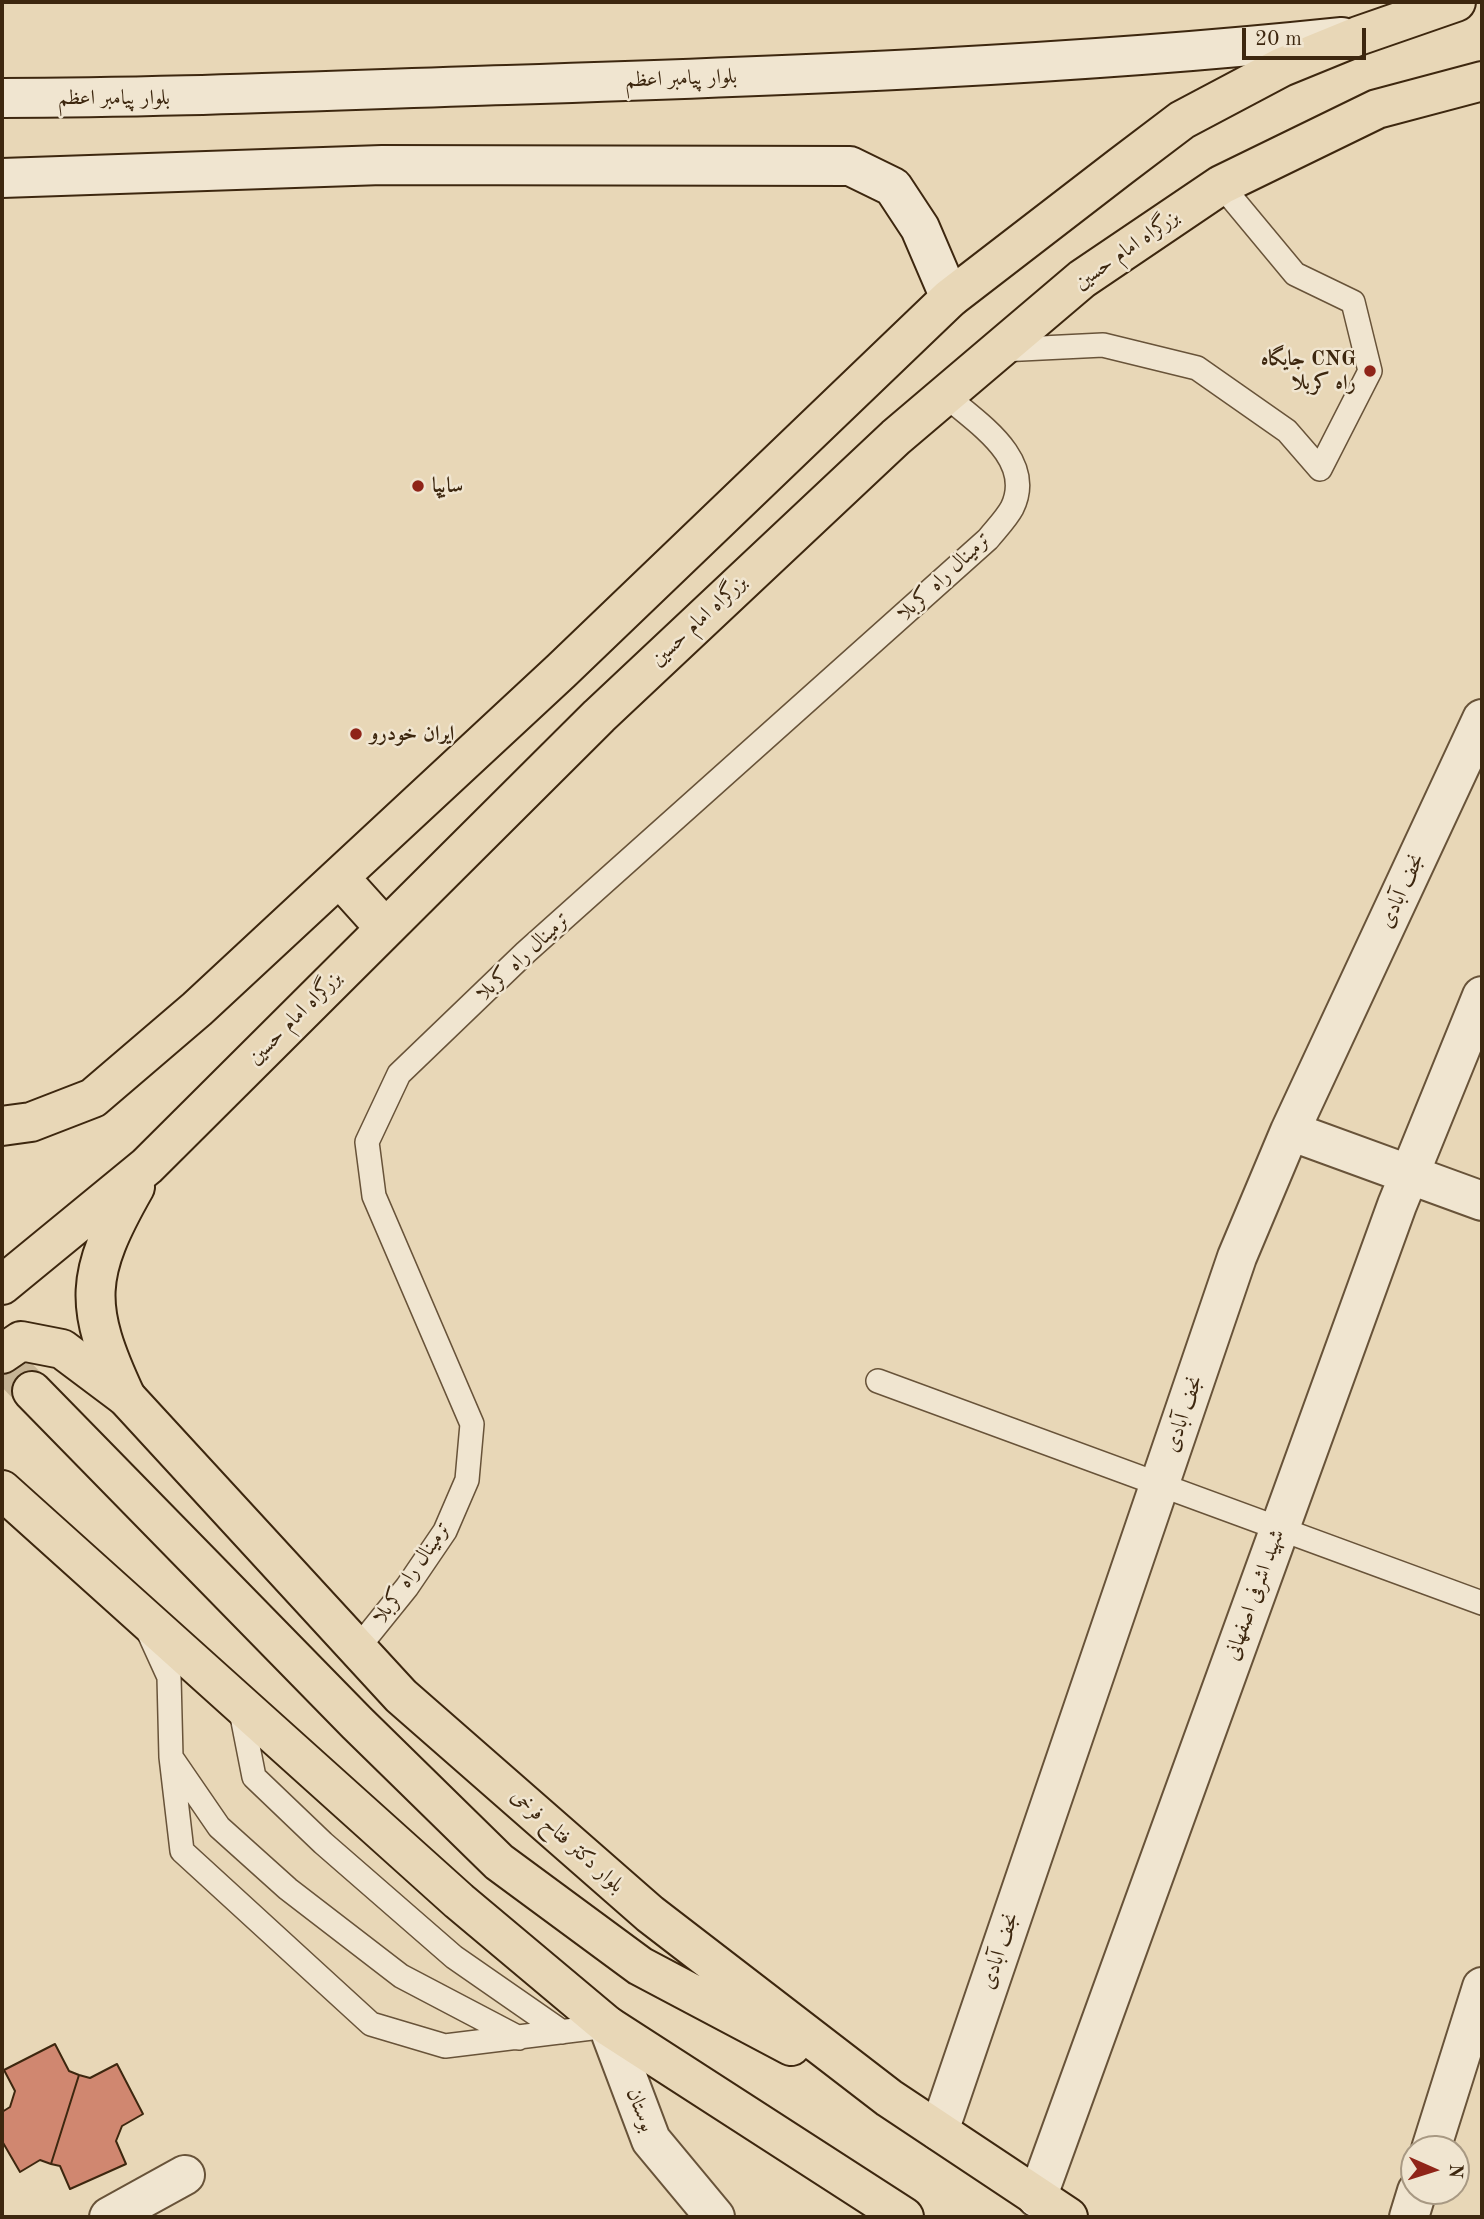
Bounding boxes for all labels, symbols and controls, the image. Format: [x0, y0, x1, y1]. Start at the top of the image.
scale bar [1246, 14, 1370, 58]
text: 20 m [1255, 29, 1302, 50]
street label: بلوار پیامبر اعظم [625, 64, 737, 94]
street label: بلوار پیامبر اعظم [58, 85, 170, 111]
street label: بزرگراه امام حسین [1070, 205, 1184, 295]
place label: جایگاه CNG راه کربلا [1261, 346, 1356, 396]
marker: جایگاه CNG راه کربلا [1362, 363, 1378, 379]
place label: سایپا [432, 473, 463, 499]
marker: سایپا [410, 478, 426, 494]
street label: ترمینال راه کربلا [892, 527, 996, 627]
street label: بزرگراه امام حسین [646, 570, 752, 672]
place label: ایران خودرو [370, 721, 454, 747]
marker: ایران خودرو [348, 726, 364, 742]
street label: نجف آبادی [1374, 850, 1430, 932]
street label: ترمینال راه کربلا [471, 907, 575, 1007]
street label: بزرگراه امام حسین [243, 966, 347, 1070]
street label: نجف آبادی [1159, 1372, 1209, 1456]
street label: ترمینال راه کربلا [368, 1517, 456, 1629]
street label: شهید اشرفی اصفهانی [1220, 1526, 1290, 1664]
street label: بلوار دکتر فتاح فرخی [505, 1784, 629, 1898]
street label: نجف آبادی [975, 1909, 1025, 1993]
street label: بوستان [620, 2084, 660, 2136]
north arrow [1400, 2135, 1470, 2205]
text: N [1445, 2163, 1464, 2179]

